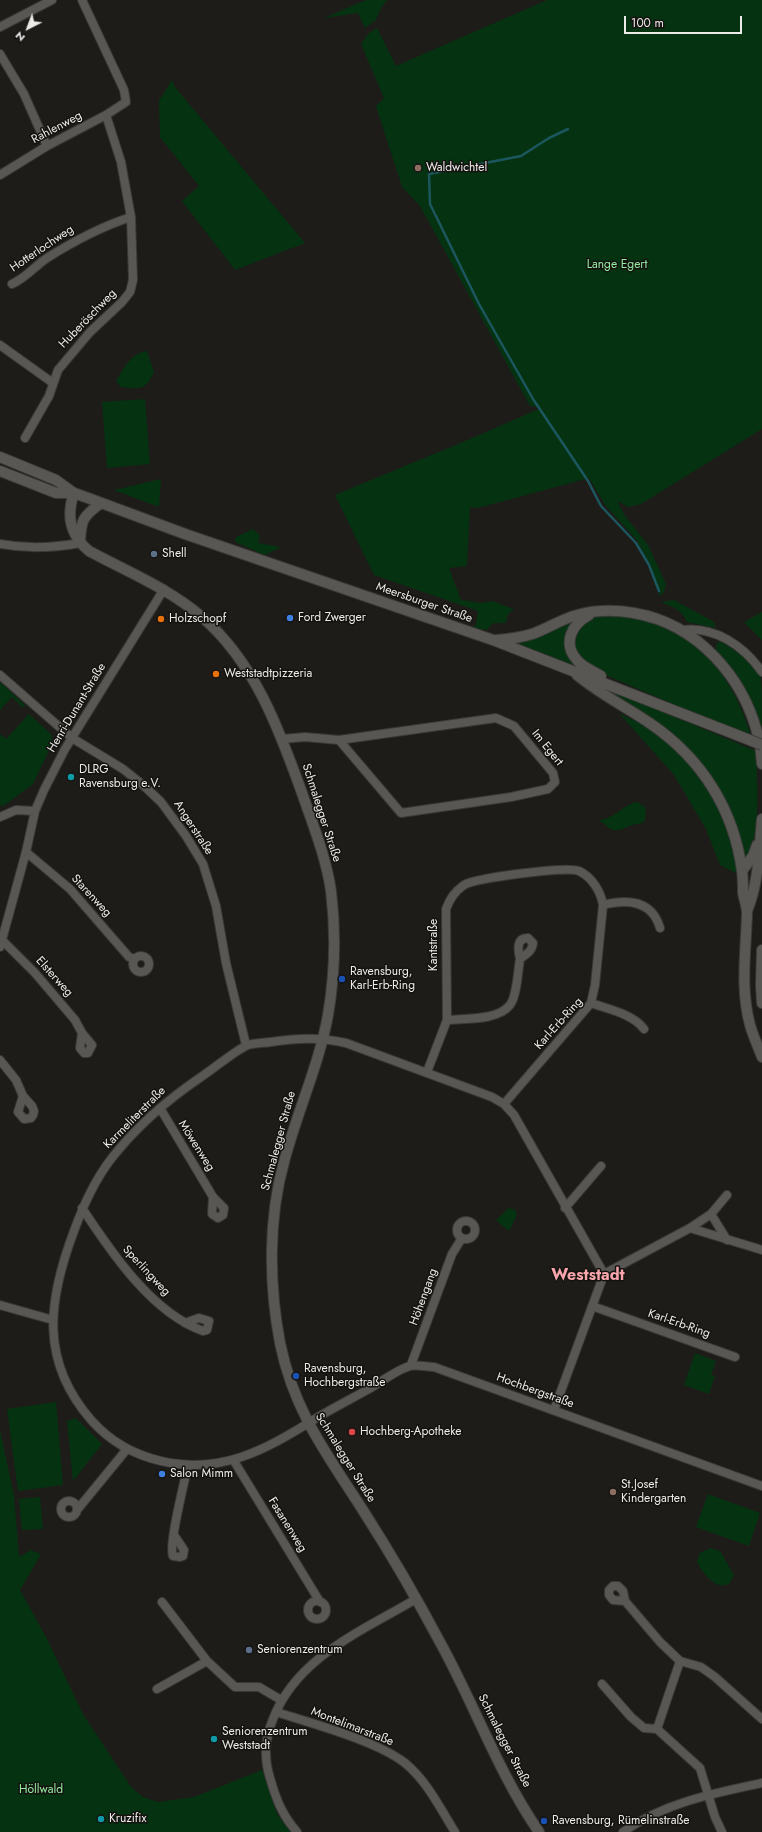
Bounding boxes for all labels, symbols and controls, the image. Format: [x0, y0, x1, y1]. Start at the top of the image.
north arrow [8, 8, 48, 48]
scale bar [626, 8, 744, 34]
text: 100 m [631, 14, 664, 32]
text: N [11, 28, 29, 46]
street label: Rahlenweg [29, 109, 85, 147]
place label: Waldwichtel [426, 161, 487, 175]
marker: Waldwichtel [413, 163, 423, 173]
street label: Hotterlochweg [8, 222, 76, 276]
park label: Lange Egert [587, 258, 647, 272]
street label: Huberöschweg [56, 287, 120, 351]
place label: Shell [162, 547, 187, 561]
marker: Shell [149, 549, 159, 559]
street label: Meersburger Straße [374, 580, 474, 626]
place label: Ford Zwerger [298, 611, 366, 625]
place label: Holzschopf [169, 612, 226, 626]
marker: Ford Zwerger [285, 613, 295, 623]
marker: Holzschopf [156, 614, 166, 624]
street label: Henri-Dunant-Straße [45, 661, 109, 755]
place label: Weststadtpizzeria [224, 667, 312, 681]
marker: Weststadtpizzeria [211, 669, 221, 679]
street label: Im Egert [528, 727, 566, 769]
street label: Schmalegger Straße [298, 762, 344, 864]
place label: DLRG Ravensburg e.V. [79, 763, 161, 791]
marker: DLRG Ravensburg e.V. [66, 772, 76, 782]
street label: Angerstraße [170, 798, 216, 858]
street label: Starenweg [68, 872, 114, 920]
street label: Kantstraße [427, 919, 441, 971]
street label: Elsterweg [32, 954, 76, 1000]
place label: Ravensburg, Karl-Erb-Ring [350, 965, 415, 993]
marker: Ravensburg, Karl-Erb-Ring [337, 974, 347, 984]
street label: Karl-Erb-Ring [532, 995, 586, 1053]
street label: Karmeliterstraße [101, 1084, 169, 1152]
street label: Schmalegger Straße [259, 1090, 299, 1192]
street label: Möwenweg [175, 1118, 217, 1174]
street label: Sperlingweg [119, 1243, 173, 1299]
district label: Weststadt [551, 1266, 625, 1286]
street label: Höhengang [407, 1267, 441, 1327]
street label: Karl-Erb-Ring [646, 1307, 712, 1341]
place label: Ravensburg, Hochbergstraße [304, 1362, 386, 1390]
street label: Hochbergstraße [494, 1370, 576, 1412]
marker: Ravensburg, Hochbergstraße [291, 1371, 301, 1381]
street label: Schmalegger Straße [312, 1411, 378, 1505]
place label: Hochberg-Apotheke [360, 1425, 461, 1439]
marker: Hochberg-Apotheke [347, 1427, 357, 1437]
place label: Salon Mimm [170, 1467, 233, 1481]
marker: Salon Mimm [157, 1469, 167, 1479]
place label: St.Josef Kindergarten [621, 1478, 686, 1506]
marker: St.Josef Kindergarten [608, 1487, 618, 1497]
street label: Fasanenweg [265, 1495, 309, 1555]
place label: Seniorenzentrum [257, 1643, 343, 1657]
marker: Seniorenzentrum [244, 1645, 254, 1655]
street label: Schmalegger Straße [474, 1692, 534, 1790]
street label: Montelimarstraße [309, 1705, 395, 1749]
place label: Seniorenzentrum Weststadt [222, 1725, 308, 1753]
marker: Seniorenzentrum Weststadt [209, 1734, 219, 1744]
park label: Höllwald [19, 1783, 63, 1797]
place label: Kruzifix [109, 1812, 146, 1826]
marker: Kruzifix [96, 1814, 106, 1824]
place label: Ravensburg, Rümelinstraße [552, 1814, 689, 1828]
marker: Ravensburg, Rümelinstraße [539, 1816, 549, 1826]

